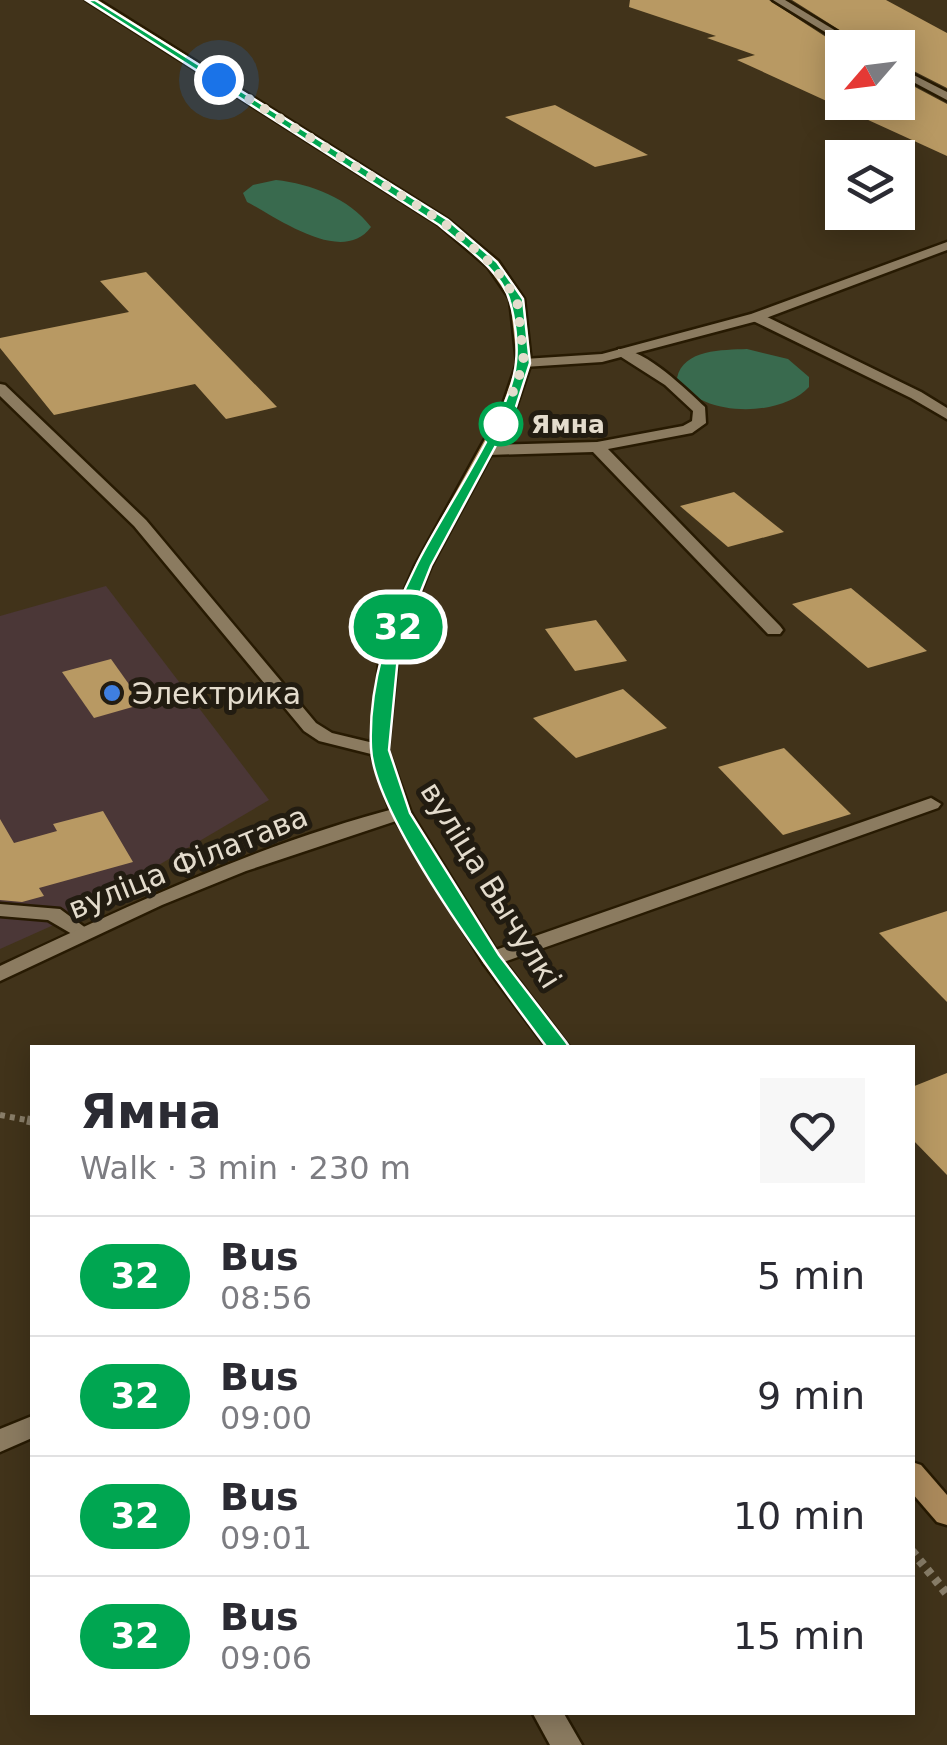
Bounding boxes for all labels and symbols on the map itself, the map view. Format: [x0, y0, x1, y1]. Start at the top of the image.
north arrow [825, 30, 915, 120]
your location [194, 55, 244, 105]
marker: Ямна [480, 403, 522, 445]
place label: Ямна [531, 410, 605, 439]
line badge: 32 [353, 594, 443, 660]
place label: Электрика [132, 676, 301, 711]
marker: Электрика [101, 682, 123, 704]
street label: вуліца Вычулкі [413, 775, 569, 995]
street label: вуліца Філатава [63, 798, 313, 926]

